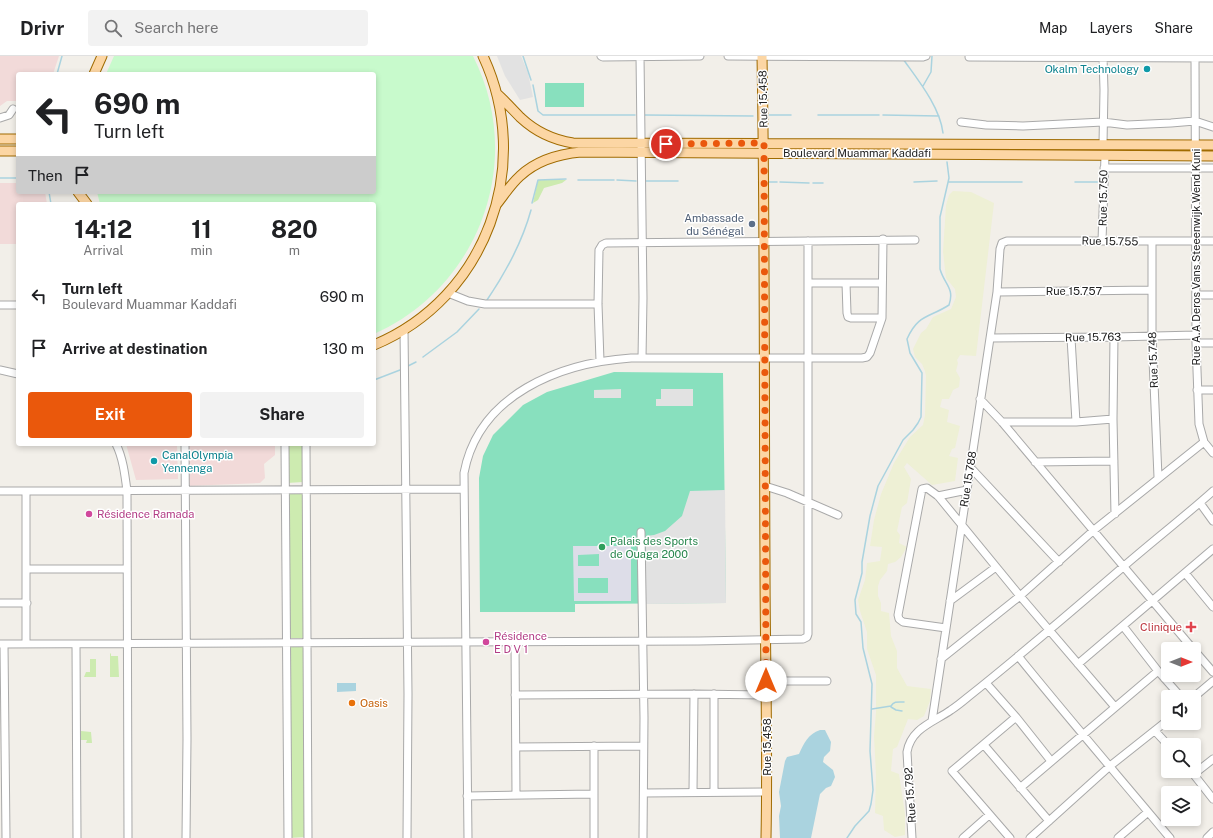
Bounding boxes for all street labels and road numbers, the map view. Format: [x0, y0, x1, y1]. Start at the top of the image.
street label: Rue 15.458 [756, 70, 770, 128]
street label: Boulevard Muammar Kaddafi [783, 147, 931, 159]
street label: Rue A.A Deros Vans Steeenwijk Wend Kuni [1190, 149, 1202, 365]
street label: Rue 15.750 [1097, 169, 1109, 226]
street label: Rue 15.755 [1082, 235, 1138, 247]
street label: Rue 15.757 [1046, 285, 1103, 297]
street label: Rue 15.763 [1065, 331, 1121, 343]
street label: Rue 15.748 [1146, 332, 1160, 388]
street label: Rue 15.788 [958, 450, 978, 508]
street label: Rue 15.458 [761, 718, 773, 776]
street label: Rue 15.792 [902, 766, 918, 823]

